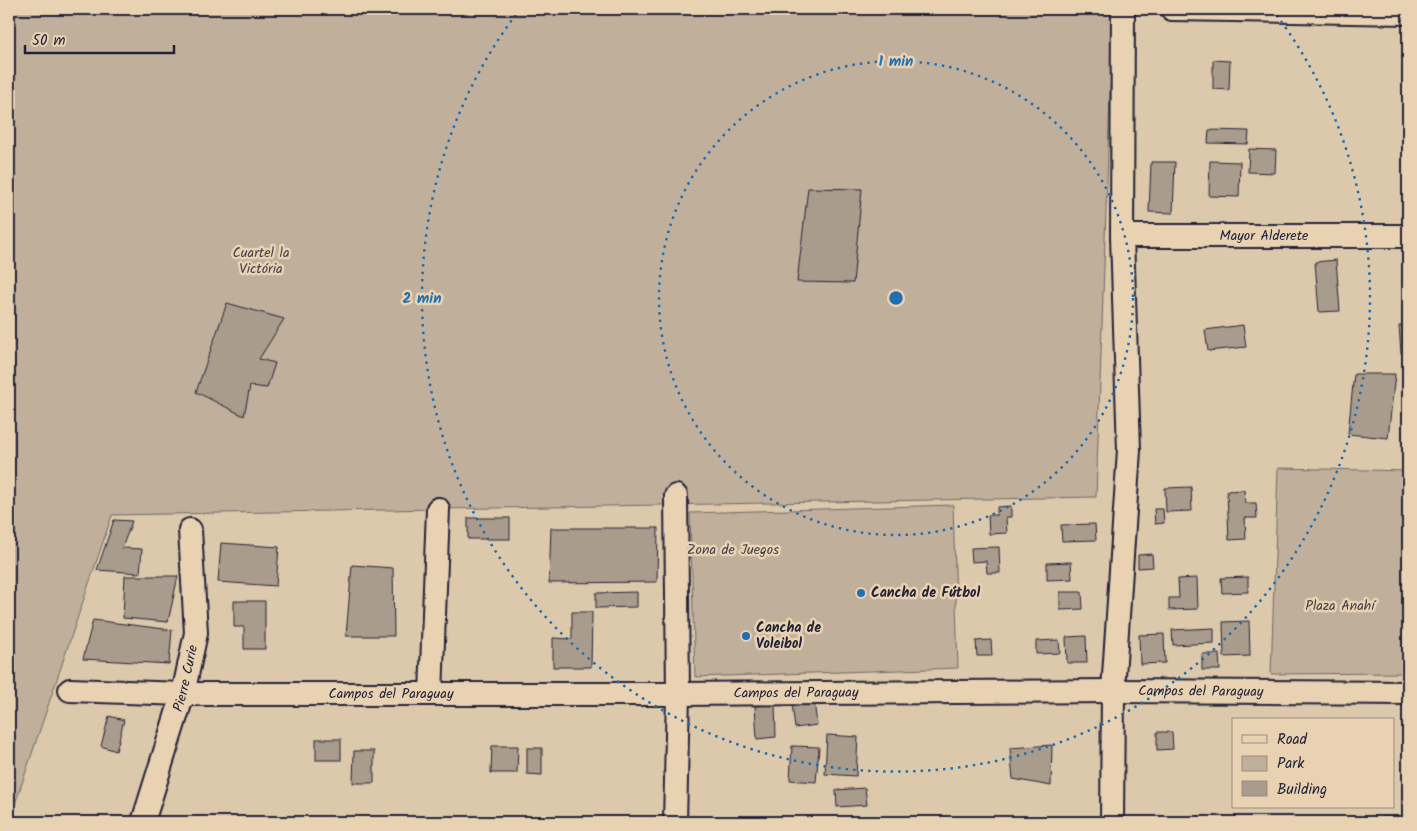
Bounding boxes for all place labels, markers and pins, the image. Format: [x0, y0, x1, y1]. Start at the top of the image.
centre of rings [887, 289, 905, 307]
place label: Cancha de Fútbol [871, 582, 980, 604]
marker: Cancha de Fútbol [855, 587, 867, 599]
place label: Cancha de Voleibol [756, 617, 821, 655]
marker: Cancha de Voleibol [740, 630, 752, 642]

